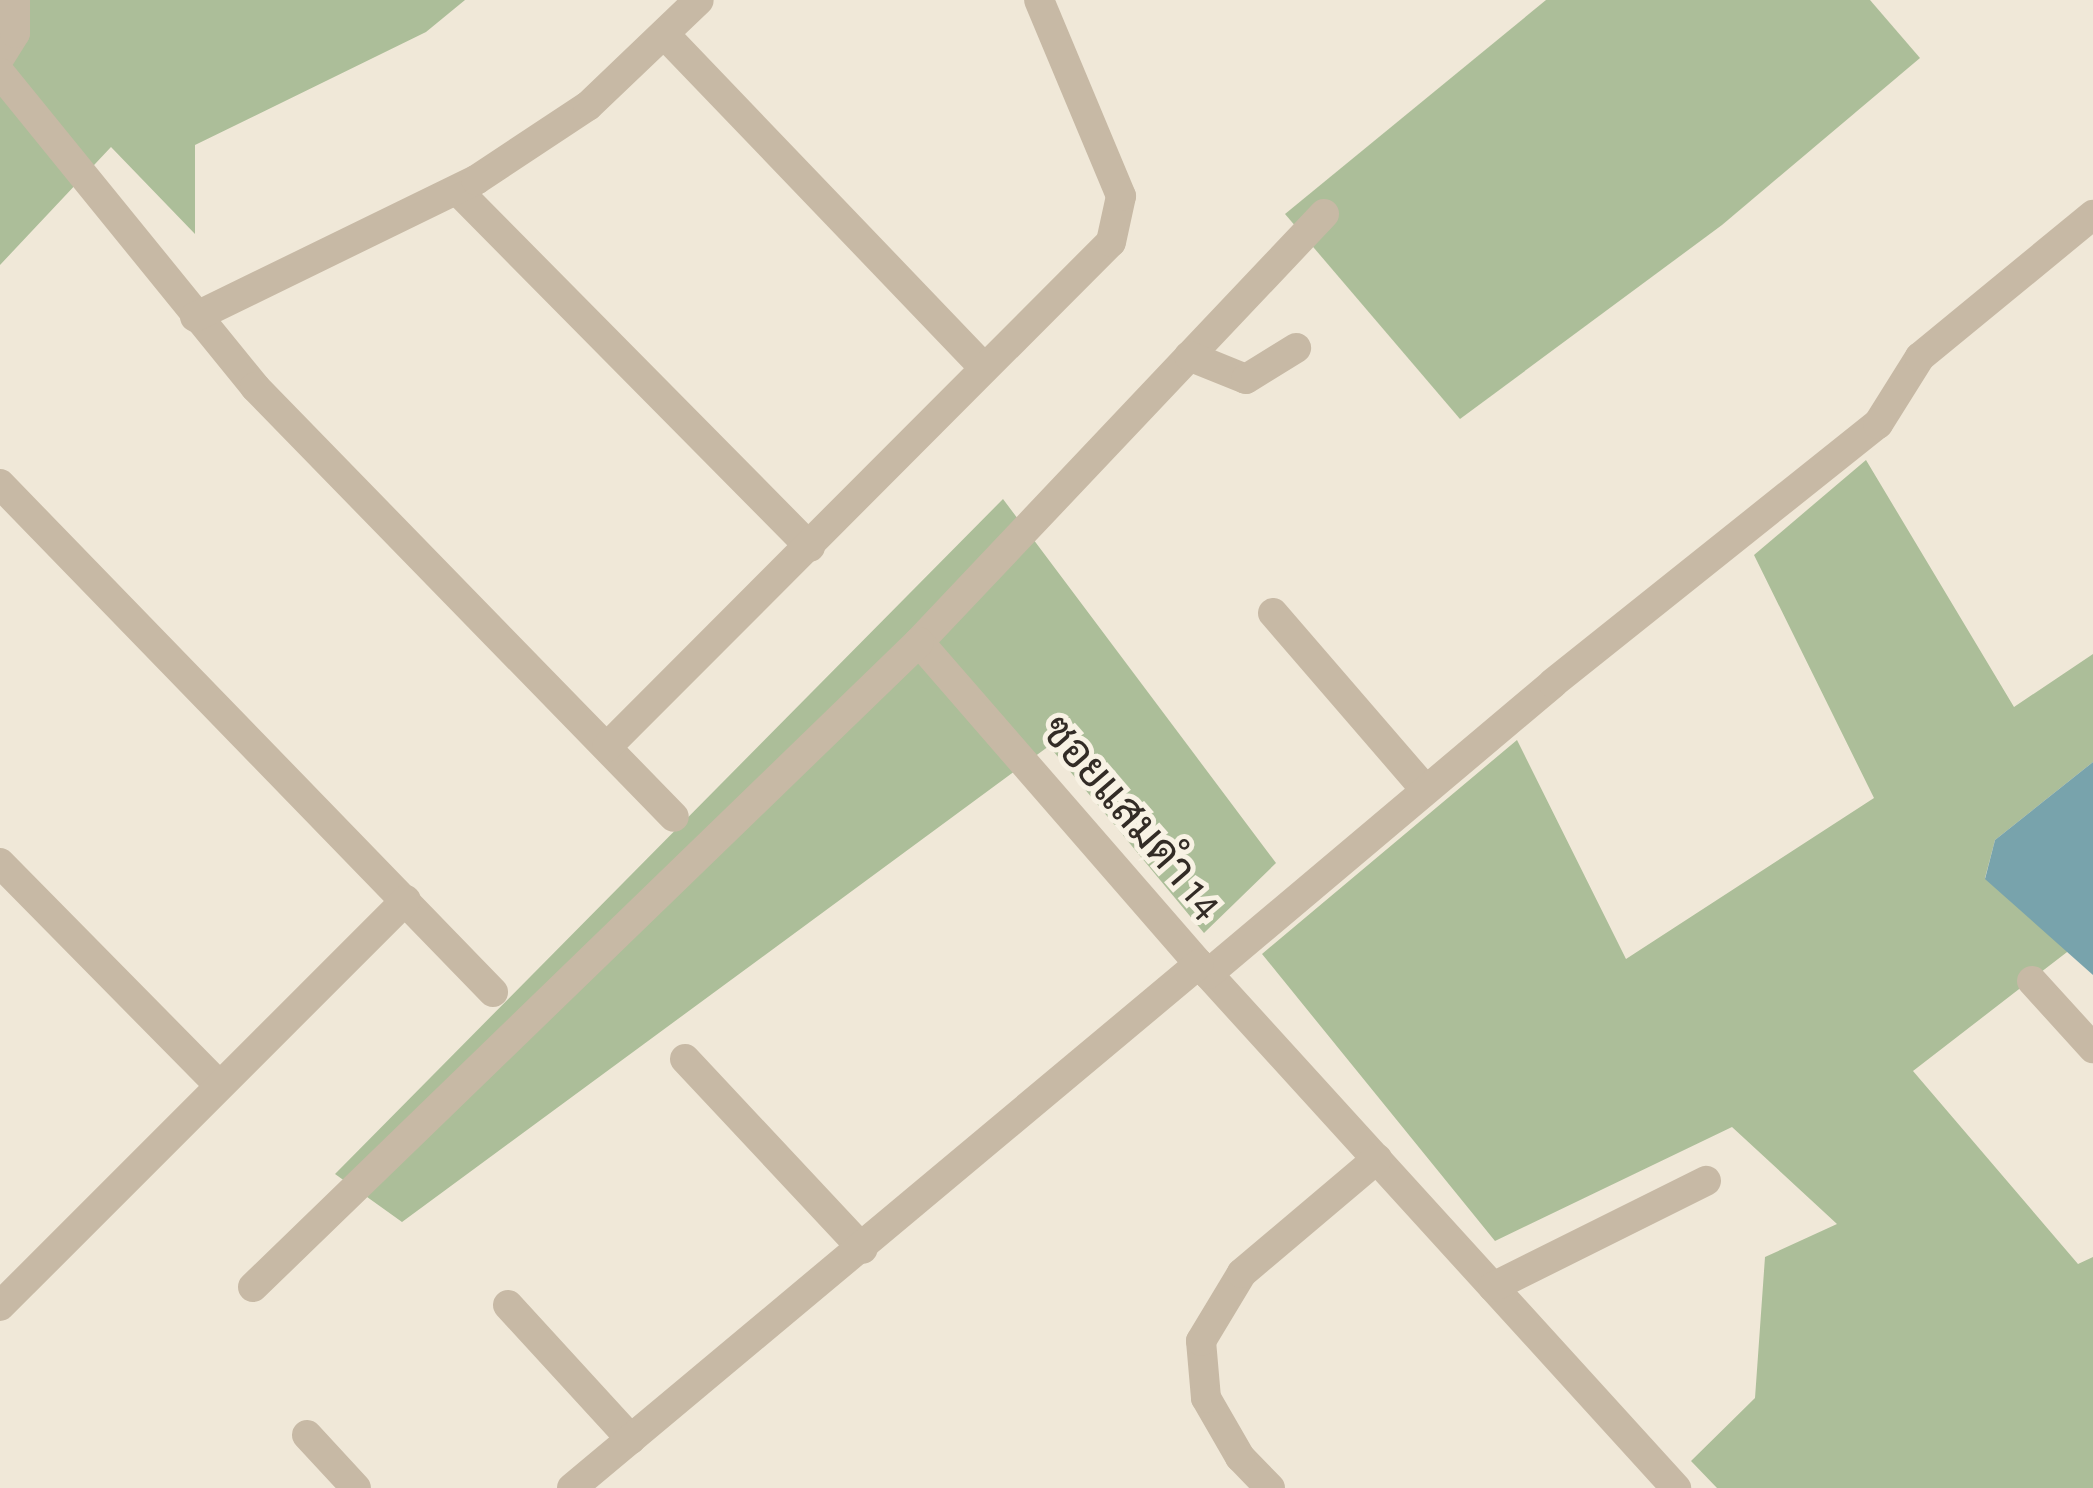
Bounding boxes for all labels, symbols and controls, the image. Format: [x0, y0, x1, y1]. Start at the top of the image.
street label: ซอยแสมดำ 14 [1029, 705, 1235, 931]

